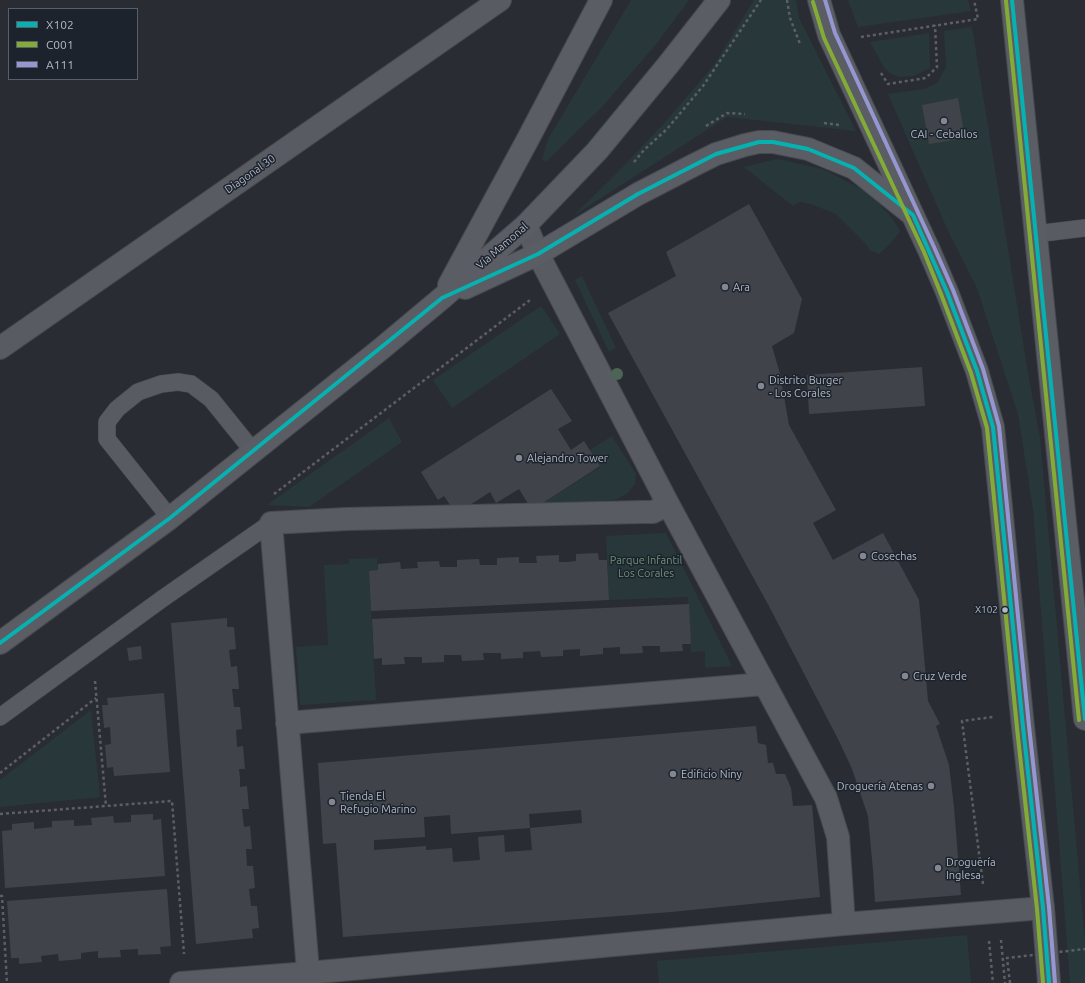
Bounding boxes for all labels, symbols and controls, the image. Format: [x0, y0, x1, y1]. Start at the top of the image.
legend [8, 8, 138, 80]
text: X102 [46, 18, 74, 31]
text: C001 [46, 38, 74, 51]
text: A111 [46, 58, 74, 71]
marker: CAI - Ceballos [939, 116, 949, 126]
place label: CAI - Ceballos [910, 127, 978, 141]
street label: Diagonal 30 [222, 152, 278, 196]
street label: Vía Mamonal [473, 220, 531, 272]
place label: Ara [733, 280, 750, 294]
marker: Ara [720, 282, 730, 292]
place label: Distrito Burger - Los Corales [769, 373, 843, 399]
marker: Distrito Burger - Los Corales [756, 381, 766, 391]
place label: Alejandro Tower [527, 451, 608, 465]
marker: Alejandro Tower [514, 453, 524, 463]
place label: Cosechas [871, 549, 917, 563]
marker: Cosechas [858, 551, 868, 561]
park label: Parque Infantil Los Corales [610, 553, 682, 579]
place label: X102 [975, 604, 998, 616]
marker: X102 [1000, 605, 1010, 615]
place label: Cruz Verde [913, 669, 967, 683]
marker: Cruz Verde [900, 671, 910, 681]
place label: Edificio Niny [681, 767, 742, 781]
marker: Edificio Niny [668, 769, 678, 779]
place label: Droguería Atenas [837, 779, 923, 793]
marker: Droguería Atenas [926, 781, 936, 791]
place label: Tienda El Refugio Marino [340, 789, 416, 815]
marker: Tienda El Refugio Marino [327, 797, 337, 807]
place label: Droguería Inglesa [946, 855, 996, 881]
marker: Droguería Inglesa [933, 863, 943, 873]

